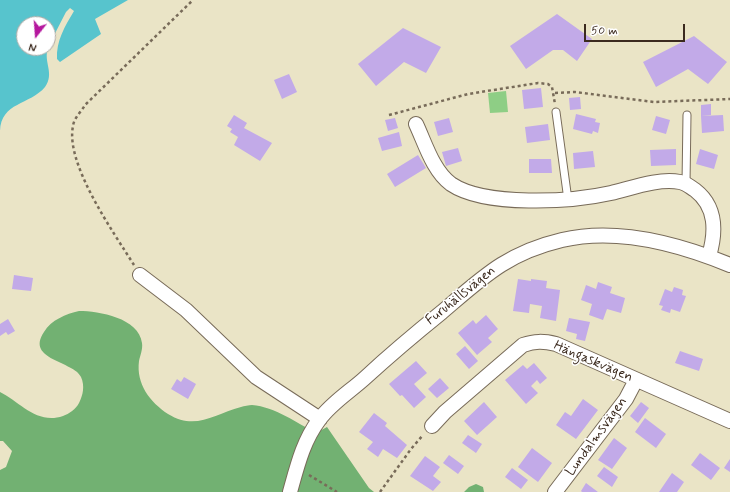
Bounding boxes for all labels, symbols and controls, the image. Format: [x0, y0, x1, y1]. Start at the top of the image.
north arrow [16, 16, 56, 56]
scale bar [586, 16, 687, 42]
text: 50 m [591, 23, 618, 39]
text: N [27, 39, 38, 54]
street label: Furuhällsvägen [423, 263, 499, 329]
street label: Hängaskvägen [551, 338, 635, 386]
street label: Lundalmsvägen [563, 394, 631, 480]

